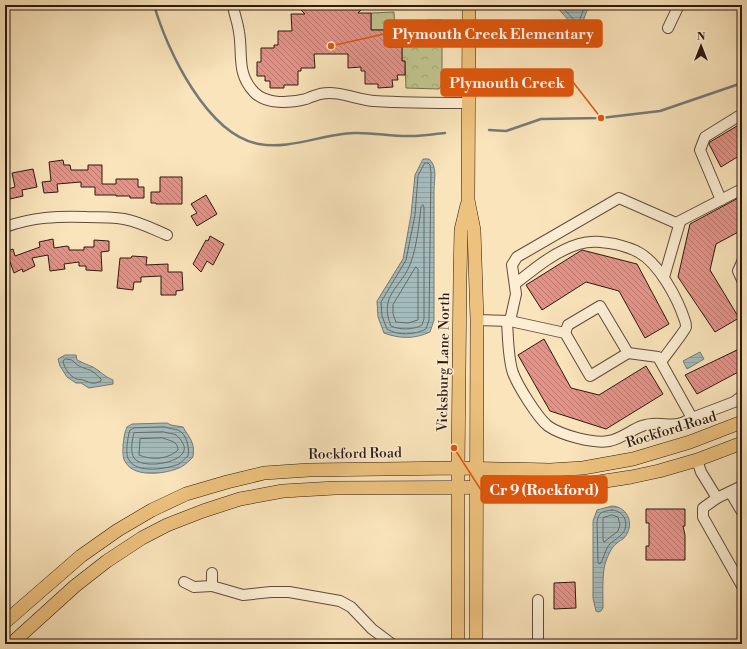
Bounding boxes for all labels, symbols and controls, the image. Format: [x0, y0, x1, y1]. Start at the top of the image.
callout: Plymouth Creek Elementary [384, 20, 602, 47]
text: Plymouth Creek Elementary [392, 25, 594, 44]
north arrow [681, 26, 721, 66]
text: N [697, 30, 706, 44]
callout: Plymouth Creek [441, 69, 573, 96]
text: Plymouth Creek [449, 74, 566, 93]
street label: Vicksburg Lane North [434, 291, 454, 433]
street label: Rockford Road [624, 408, 719, 452]
street label: Rockford Road [308, 444, 402, 464]
callout: Cr 9 (Rockford) [481, 476, 607, 503]
text: Cr 9 (Rockford) [489, 481, 599, 500]

